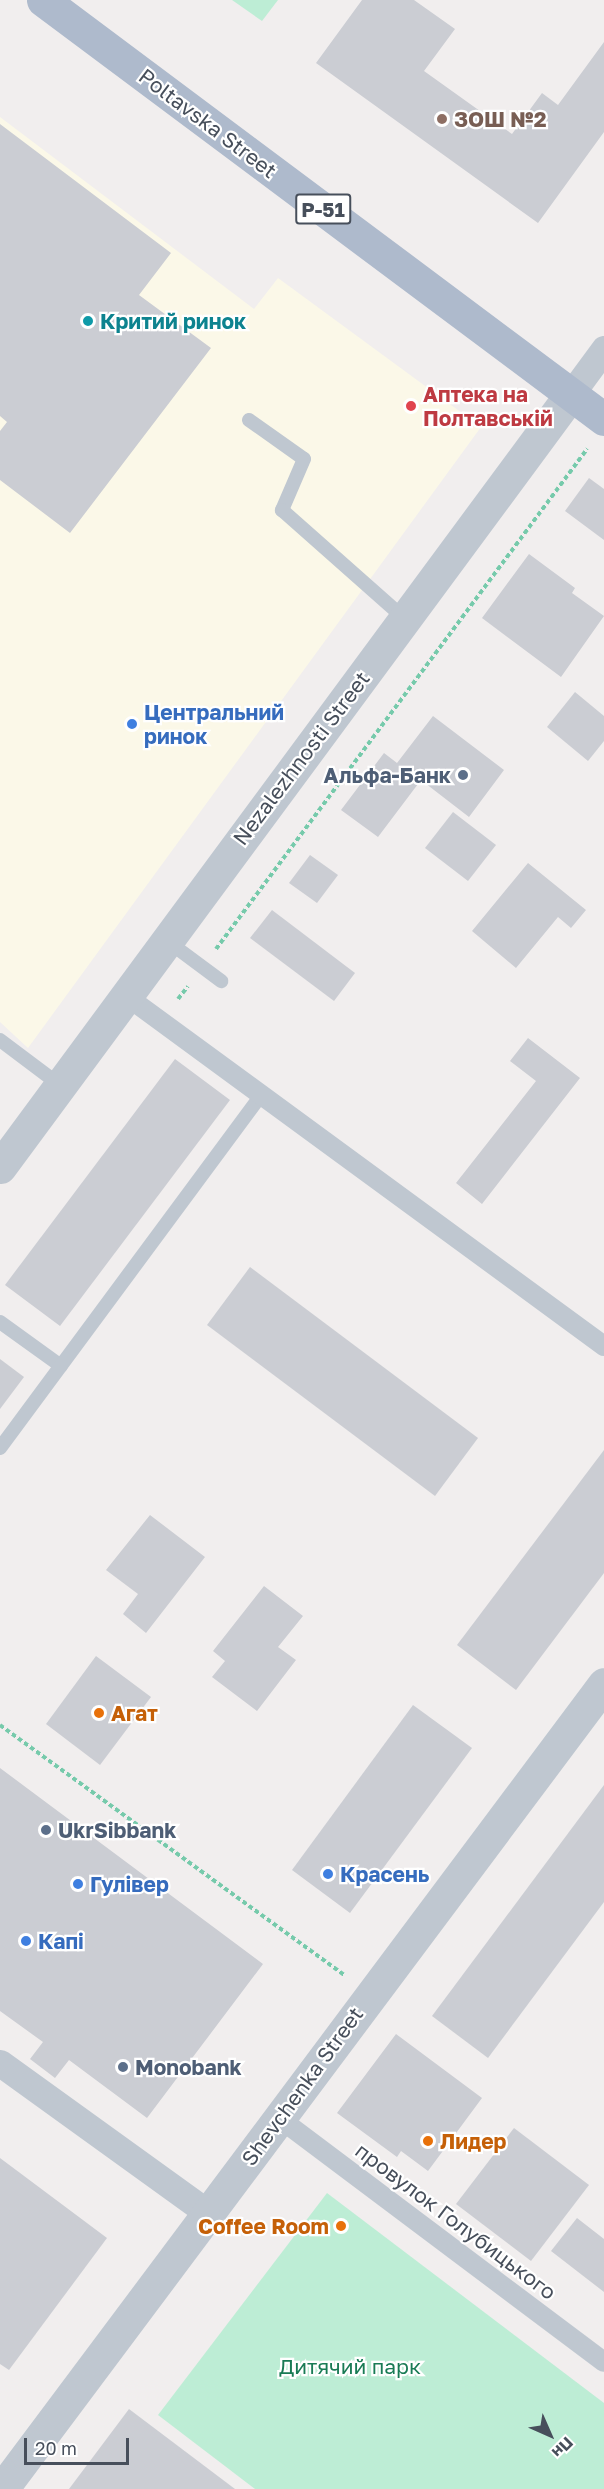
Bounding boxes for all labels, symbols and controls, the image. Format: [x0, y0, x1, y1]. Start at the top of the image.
street label: Poltavska Street [134, 63, 282, 183]
place label: ЗОШ №2 [454, 106, 546, 132]
marker: ЗОШ №2 [435, 112, 449, 126]
road number: Р-51 [294, 192, 352, 226]
place label: Критий ринок [100, 308, 246, 334]
marker: Критий ринок [81, 314, 95, 328]
place label: Аптека на Полтавській [423, 381, 553, 431]
marker: Аптека на Полтавській [404, 399, 418, 413]
street label: Nezalezhnosti Street [227, 666, 375, 850]
place label: Центральний ринок [144, 699, 284, 749]
marker: Центральний ринок [125, 717, 139, 731]
place label: Альфа-Банк [324, 762, 451, 788]
marker: Альфа-Банк [456, 768, 470, 782]
place label: Агат [111, 1700, 158, 1726]
marker: Агат [92, 1706, 106, 1720]
place label: UkrSibbank [58, 1817, 176, 1843]
marker: UkrSibbank [39, 1823, 53, 1837]
place label: Красень [340, 1861, 429, 1887]
marker: Красень [321, 1867, 335, 1881]
place label: Гулівер [90, 1871, 169, 1897]
marker: Гулівер [71, 1877, 85, 1891]
place label: Капі [38, 1928, 84, 1954]
marker: Капі [19, 1934, 33, 1948]
street label: Shevchenka Street [236, 2002, 368, 2170]
place label: Monobank [135, 2054, 242, 2080]
marker: Monobank [116, 2060, 130, 2074]
place label: Лидер [440, 2128, 506, 2154]
marker: Лидер [421, 2134, 435, 2148]
street label: провулок Голубицького [351, 2137, 561, 2305]
place label: Coffee Room [198, 2213, 329, 2239]
marker: Coffee Room [334, 2219, 348, 2233]
park label: Дитячий парк [279, 2353, 421, 2379]
north arrow [520, 2405, 580, 2465]
scale bar [27, 2426, 132, 2464]
text: Пн [548, 2433, 577, 2462]
text: 20 m [35, 2437, 77, 2459]

